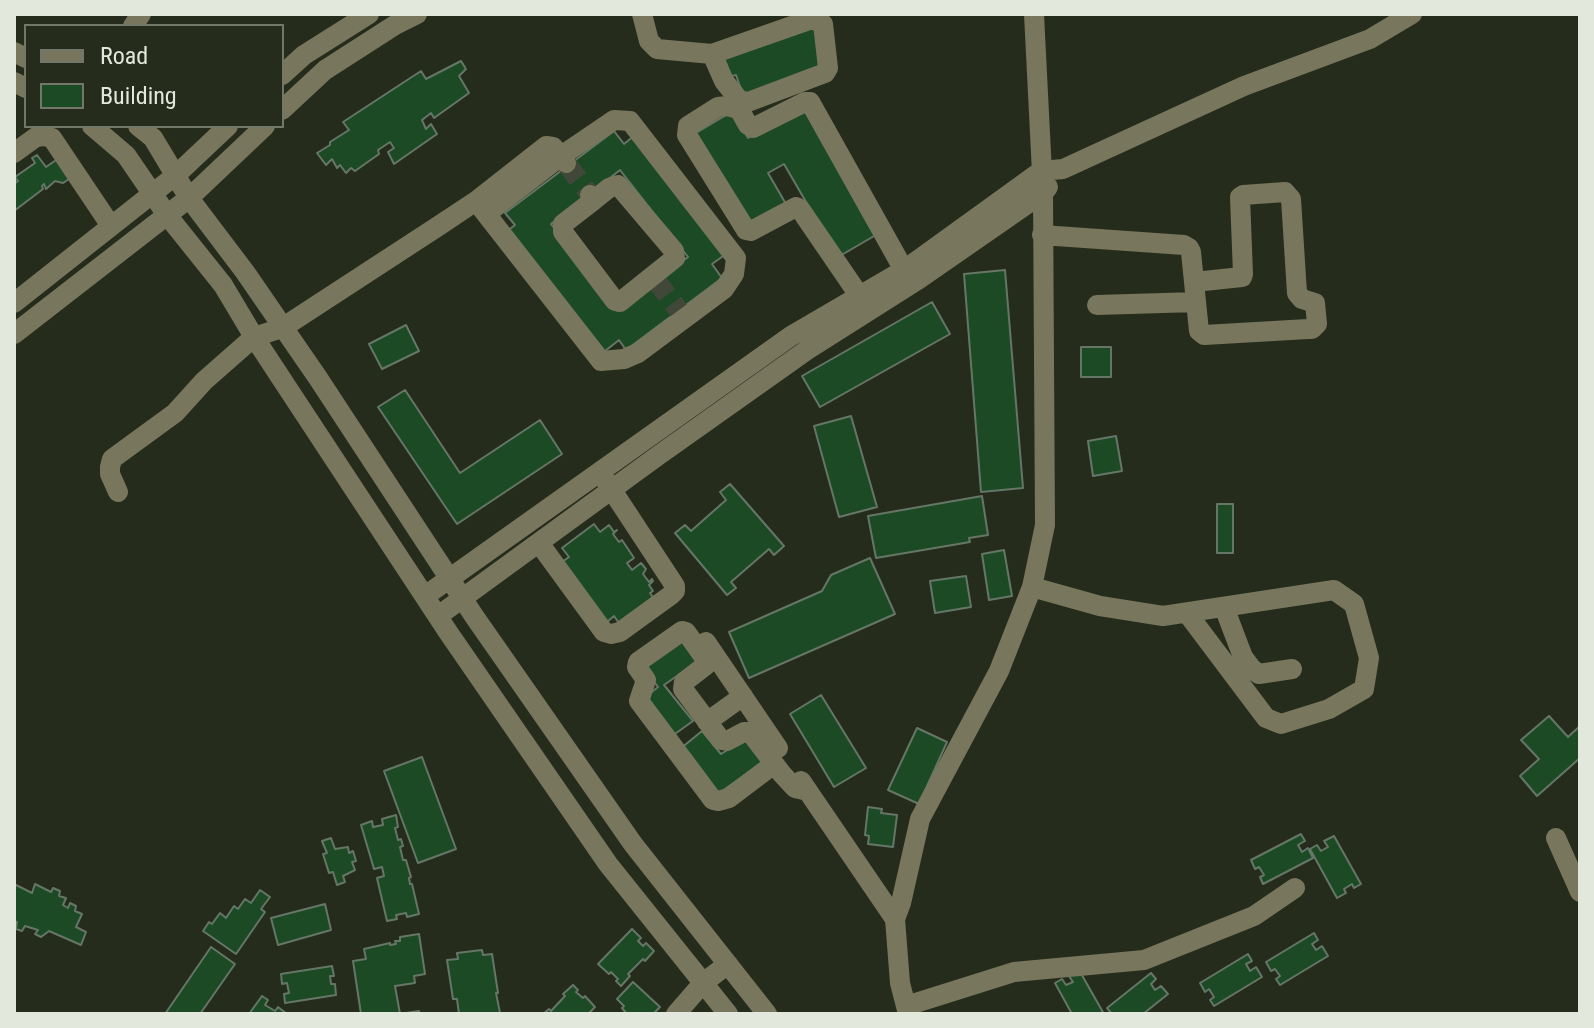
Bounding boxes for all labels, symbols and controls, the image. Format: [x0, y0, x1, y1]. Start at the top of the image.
legend [24, 24, 284, 128]
text: Road [100, 42, 148, 70]
text: Building [100, 82, 177, 110]

